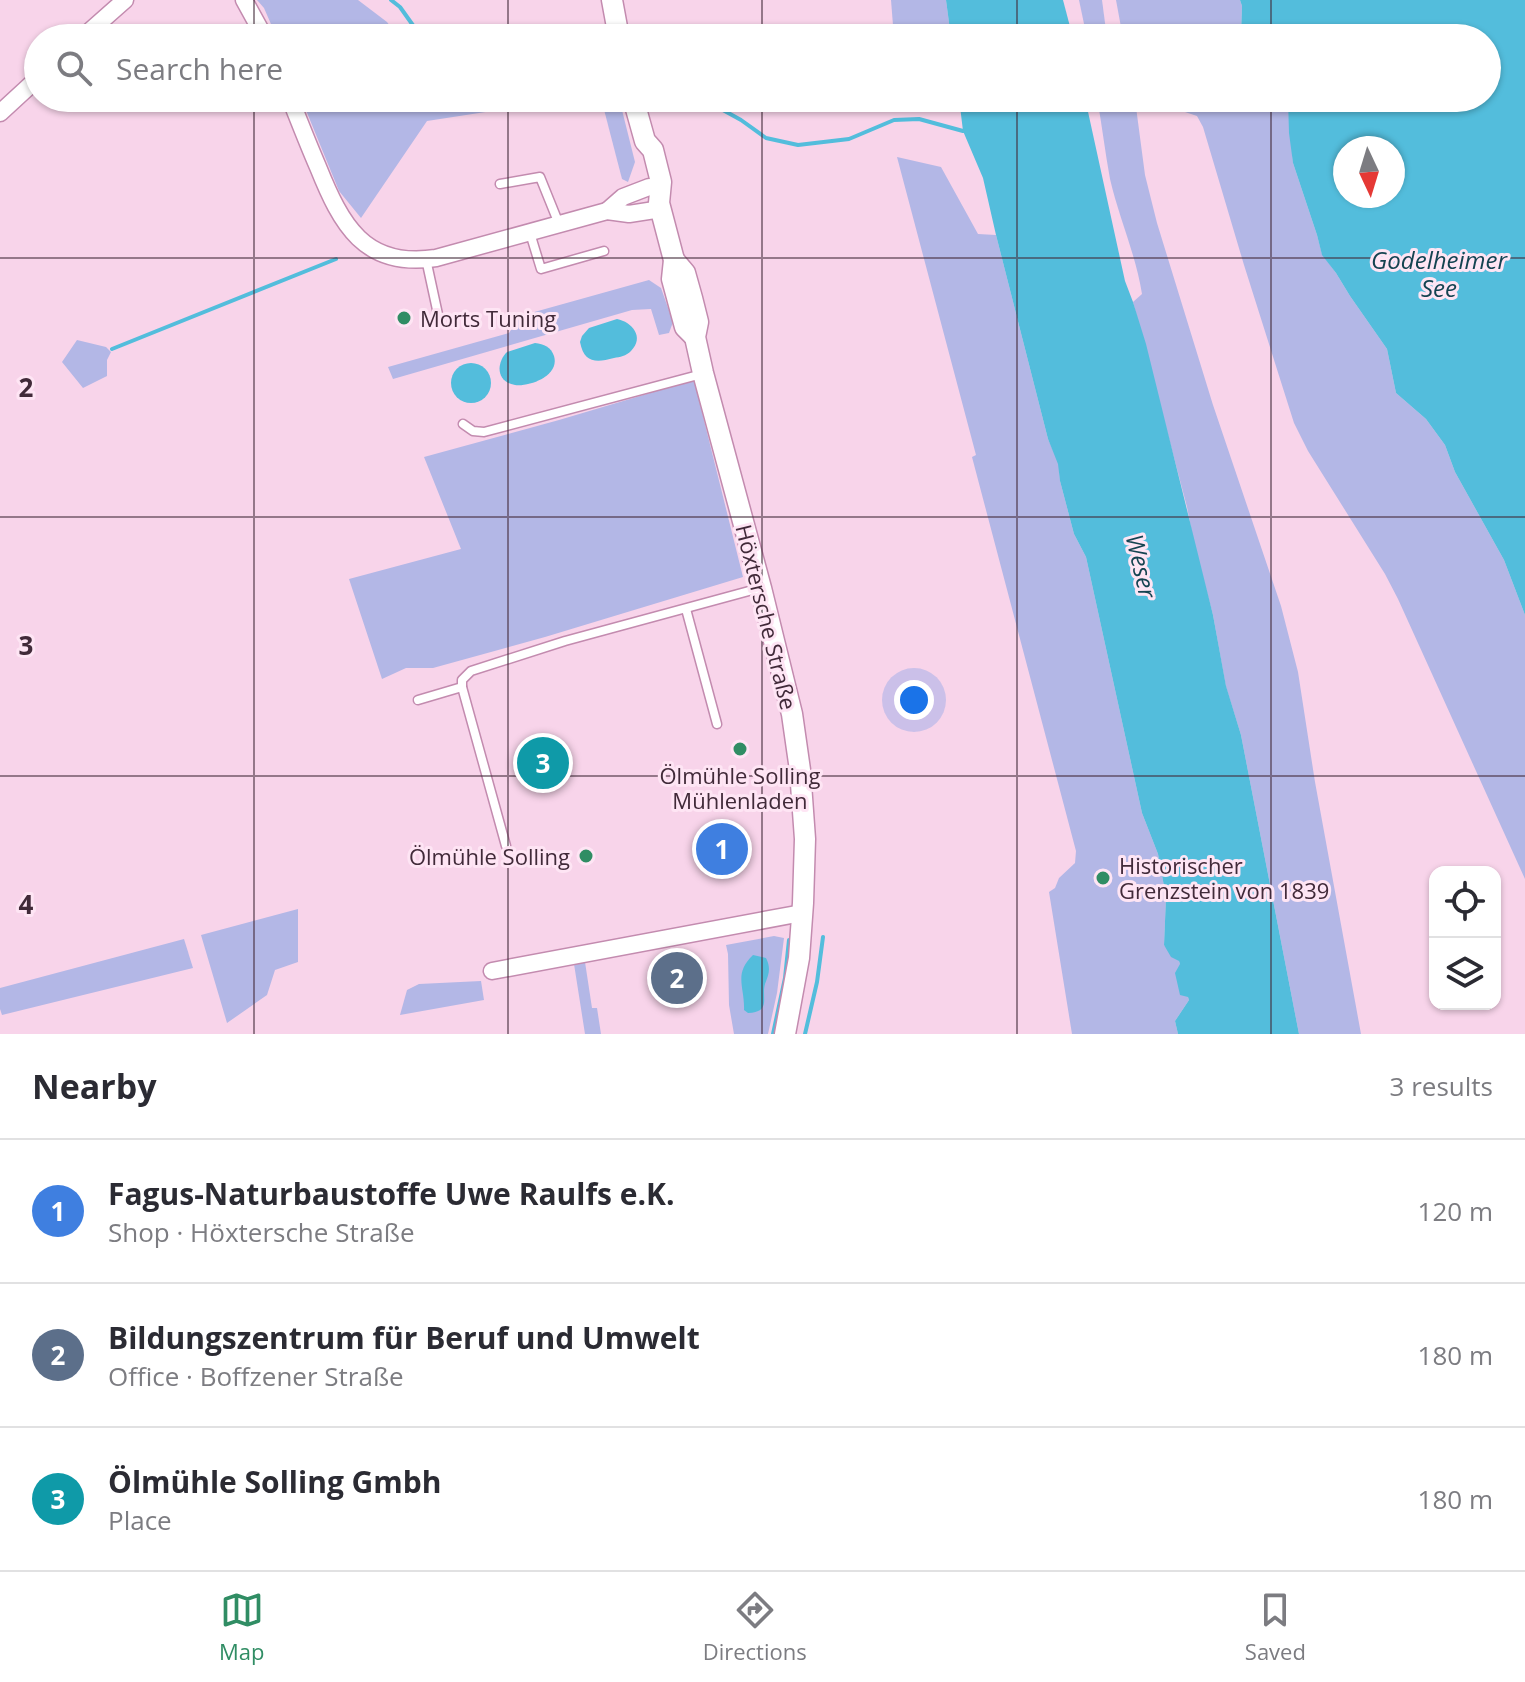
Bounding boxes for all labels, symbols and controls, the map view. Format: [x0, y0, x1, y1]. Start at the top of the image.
search box [24, 24, 1501, 112]
icon: search [52, 46, 96, 90]
text: Search here [116, 48, 283, 89]
north arrow [1333, 136, 1405, 208]
water label: Godelheimer See [1371, 243, 1508, 304]
place label: Morts Tuning [420, 303, 556, 333]
marker: Morts Tuning [395, 309, 413, 327]
text: 2 [19, 369, 34, 405]
street label: Höxtersche Straße [729, 521, 805, 713]
water label: Weser [1119, 531, 1166, 602]
text: 3 [19, 627, 33, 663]
your location [894, 680, 934, 720]
pin: 3 [517, 733, 569, 793]
marker: Ölmühle Solling Mühlenladen [731, 740, 749, 758]
place label: Ölmühle Solling Mühlenladen [659, 760, 821, 815]
pin: 1 [696, 819, 748, 879]
place label: Ölmühle Solling [409, 841, 570, 871]
marker: Ölmühle Solling [577, 847, 595, 865]
place label: Historischer Grenzstein von 1839 [1119, 850, 1329, 905]
map controls [1429, 866, 1501, 1010]
button: locate [1429, 866, 1501, 938]
marker: Historischer Grenzstein von 1839 [1094, 869, 1112, 887]
text: 4 [19, 886, 34, 922]
button: layers [1429, 938, 1501, 1010]
pin: 2 [651, 948, 703, 1008]
text: Nearby [32, 1063, 157, 1109]
text: 3 results [1390, 1068, 1493, 1104]
text: Fagus-Naturbaustoffe Uwe Raulfs e.K. [108, 1173, 675, 1214]
text: 1 [51, 1193, 65, 1229]
text: 120 m [1418, 1193, 1493, 1229]
text: Shop · Höxtersche Straße [108, 1214, 415, 1250]
text: Bildungszentrum für Beruf und Umwelt [108, 1317, 700, 1358]
text: 2 [51, 1337, 65, 1373]
text: 180 m [1418, 1337, 1493, 1373]
text: Office · Boffzener Straße [108, 1358, 404, 1394]
text: Ölmühle Solling Gmbh [108, 1461, 442, 1502]
text: 3 [51, 1481, 65, 1517]
text: 180 m [1418, 1481, 1493, 1517]
text: Place [108, 1502, 172, 1538]
tab: Map [219, 1588, 265, 1666]
tab: Directions [703, 1588, 807, 1666]
tab: Saved [1245, 1588, 1306, 1666]

